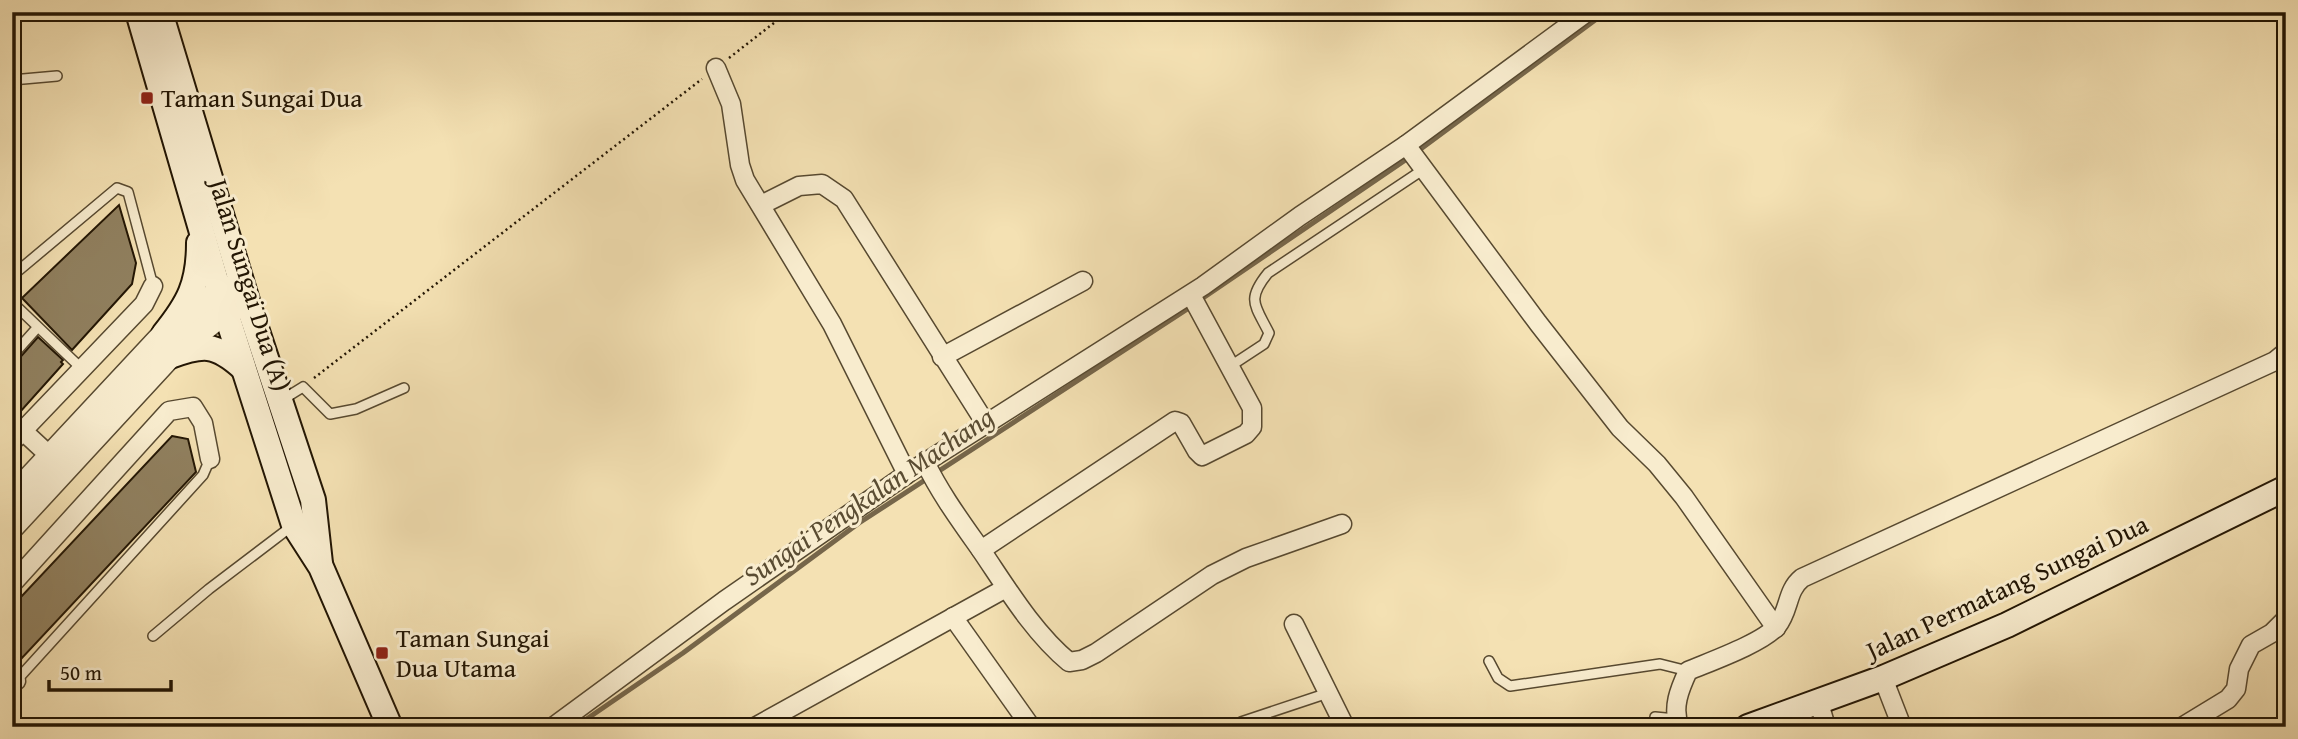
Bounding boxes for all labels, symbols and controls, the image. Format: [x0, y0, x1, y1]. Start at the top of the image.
place label: Taman Sungai Dua [161, 78, 363, 117]
marker: Taman Sungai Dua [139, 90, 155, 106]
street label: Jalan Sungai Dua (A) [199, 171, 301, 396]
water label: Sungai Pengkalan Machang [734, 396, 1002, 595]
street label: Jalan Permatang Sungai Dua [1857, 504, 2155, 670]
place label: Taman Sungai Dua Utama [396, 618, 550, 687]
marker: Taman Sungai Dua Utama [374, 645, 390, 661]
scale bar [49, 648, 172, 692]
text: 50 m [60, 657, 102, 688]

